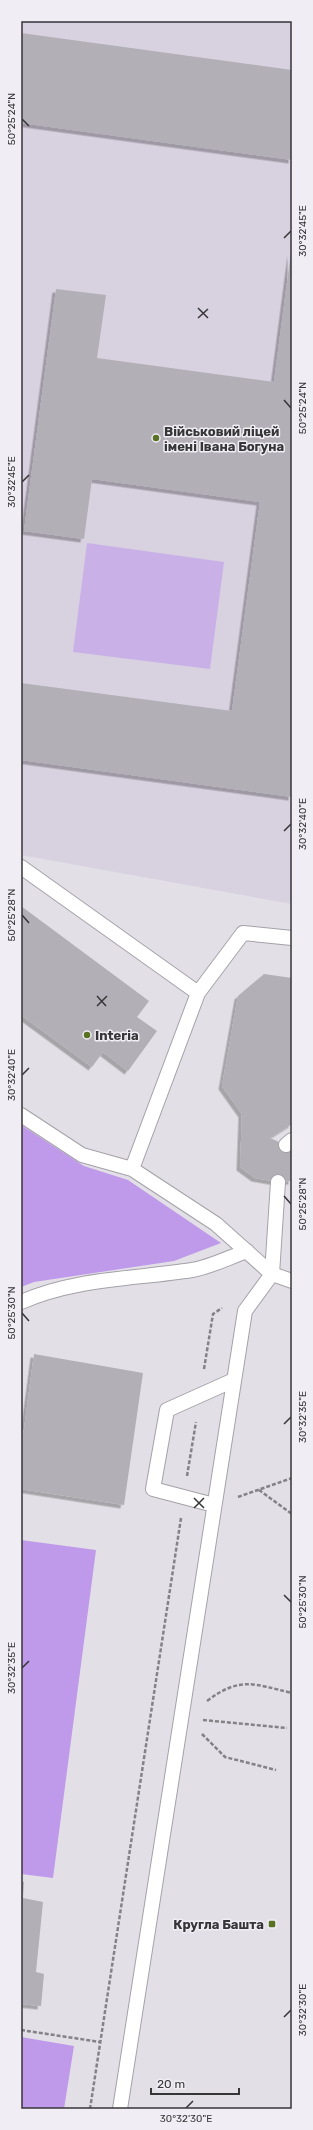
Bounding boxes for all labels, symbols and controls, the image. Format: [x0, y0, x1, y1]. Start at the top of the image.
text: 50°25'24"N [6, 93, 18, 145]
text: 30°32'45"E [297, 205, 309, 257]
text: 50°25'24"N [297, 382, 309, 434]
place label: Військовий ліцей імені Івана Богуна [164, 424, 284, 454]
marker: Військовий ліцей імені Івана Богуна [151, 433, 161, 443]
text: 30°32'45"E [6, 456, 18, 508]
text: 30°32'40"E [297, 798, 309, 850]
text: 50°25'28"N [6, 888, 18, 942]
place label: Interia [95, 1028, 139, 1043]
marker: Interia [82, 1030, 92, 1040]
text: 30°32'40"E [6, 1049, 18, 1101]
text: 50°25'28"N [297, 1177, 309, 1231]
text: 50°25'30"N [6, 1286, 18, 1340]
text: 30°32'35"E [297, 1391, 309, 1443]
text: 50°25'30"N [297, 1575, 309, 1629]
text: 30°32'35"E [6, 1642, 18, 1694]
place label: Кругла Башта [173, 1917, 264, 1932]
marker: Кругла Башта [267, 1919, 277, 1929]
text: 30°32'30"E [297, 1984, 309, 2036]
scale bar [151, 2070, 239, 2096]
text: 20 m [157, 2077, 185, 2091]
text: 30°32'30"E [160, 2113, 212, 2125]

